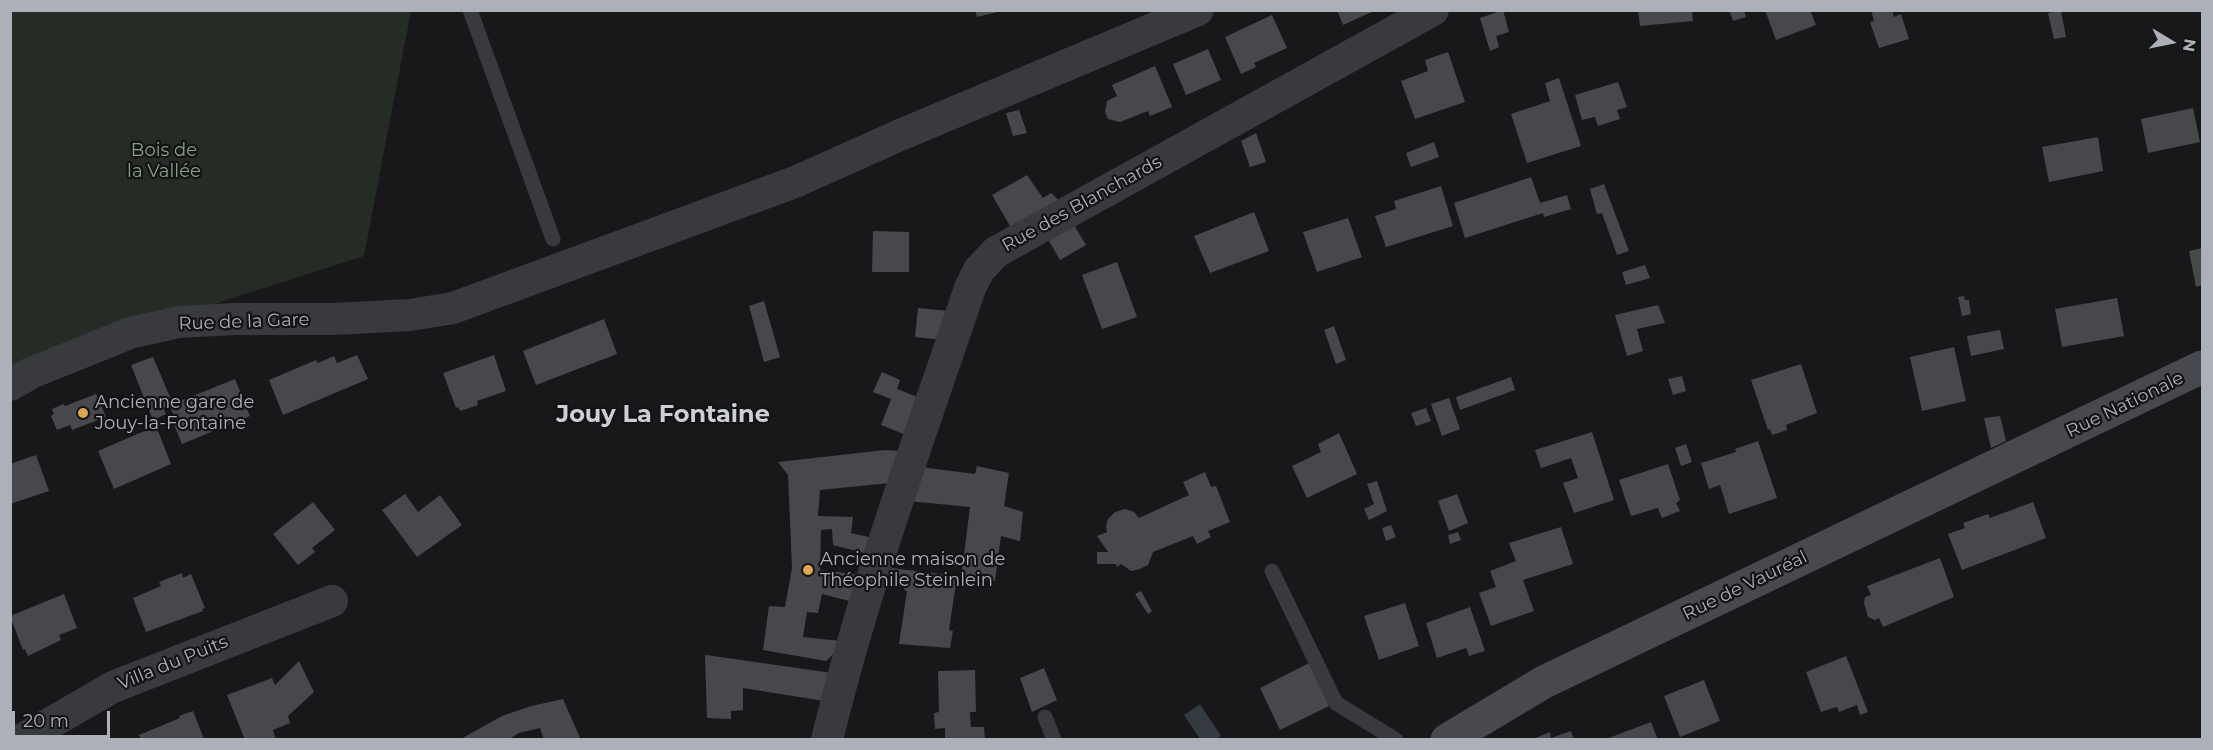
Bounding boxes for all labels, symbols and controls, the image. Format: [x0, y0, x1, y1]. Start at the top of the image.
north arrow [2141, 12, 2201, 72]
text: N [2179, 37, 2200, 53]
park label: Bois de la Vallée [127, 140, 201, 182]
street label: Rue des Blanchards [998, 151, 1166, 257]
street label: Rue de la Gare [178, 309, 310, 335]
street label: Rue Nationale [2063, 367, 2187, 443]
place label: Ancienne gare de Jouy-la-Fontaine [95, 392, 254, 434]
district label: Jouy La Fontaine [556, 401, 770, 429]
marker: Ancienne gare de Jouy-la-Fontaine [76, 406, 90, 420]
street label: Rue de Vauréal [1679, 547, 1811, 625]
place label: Ancienne maison de Théophile Steinlein [820, 549, 1005, 592]
marker: Ancienne maison de Théophile Steinlein [801, 563, 815, 577]
street label: Villa du Puits [115, 631, 231, 695]
scale bar [15, 699, 112, 737]
text: 20 m [23, 710, 69, 732]

